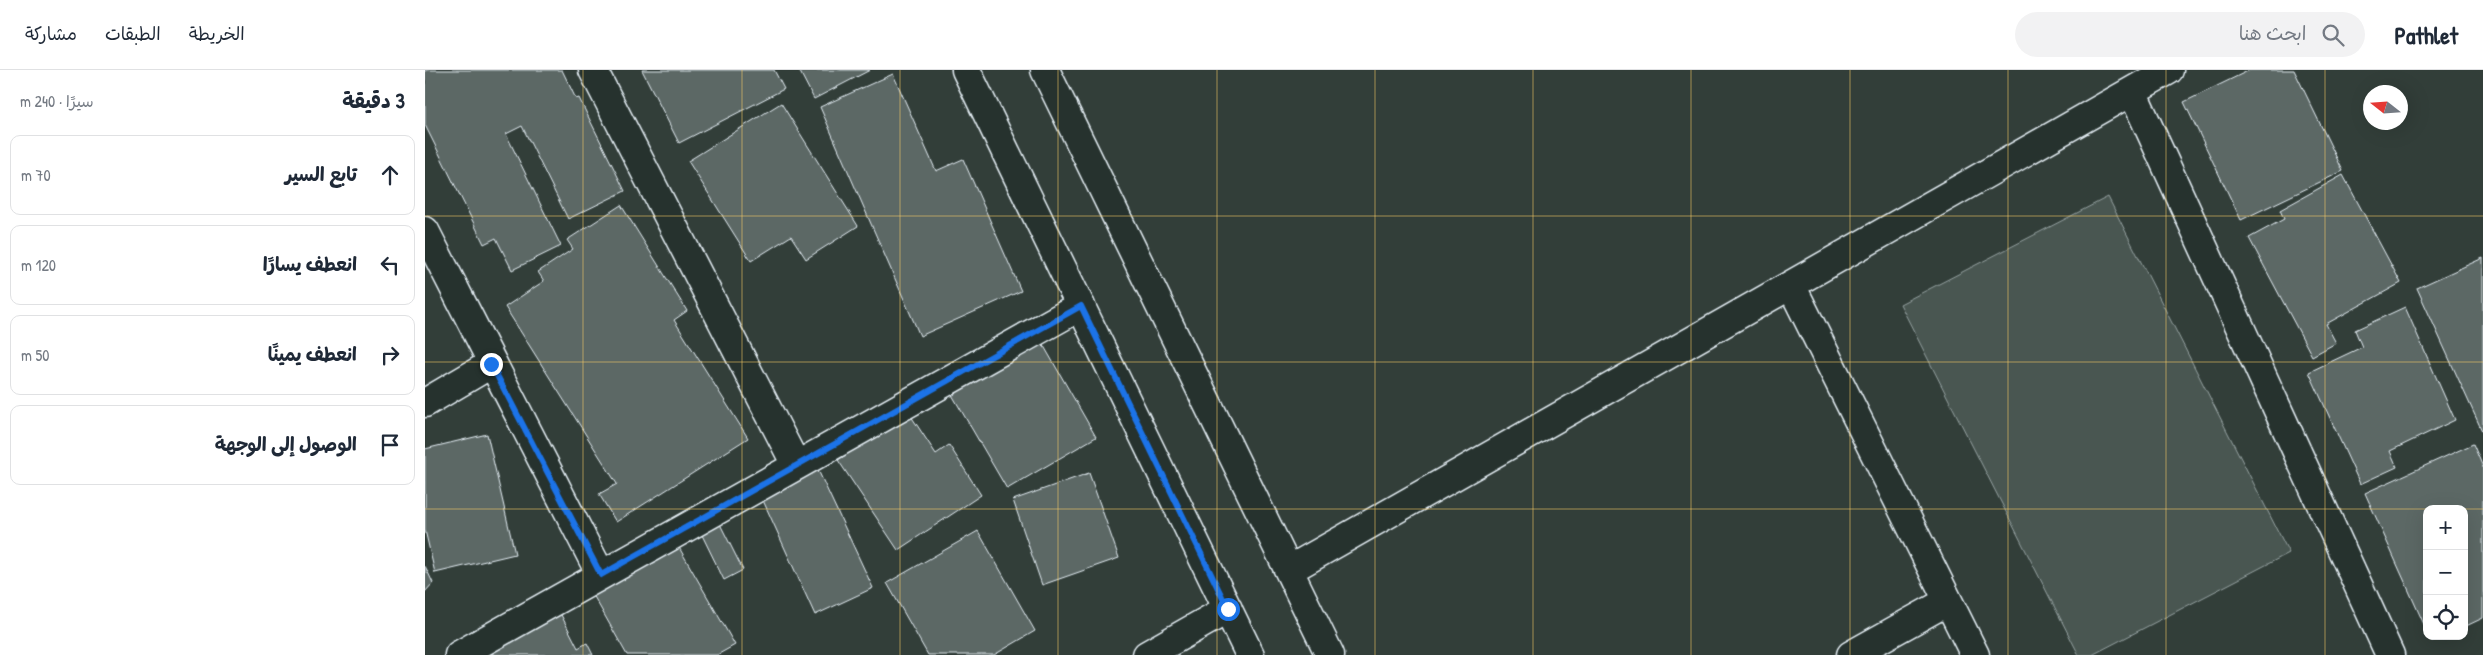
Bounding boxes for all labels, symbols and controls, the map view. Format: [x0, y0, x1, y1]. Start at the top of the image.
search box [2015, 12, 2365, 57]
text: Pathlet [2395, 19, 2458, 51]
text: ابحث هنا [2239, 20, 2307, 46]
text: مشاركة [25, 21, 77, 46]
text: الطبقات [105, 21, 161, 46]
text: الخريطة [189, 21, 245, 46]
icon: search [2319, 21, 2347, 49]
north arrow [2363, 85, 2408, 130]
text: 3 دقيقة [342, 86, 405, 115]
text: سيرًا · 240 m [20, 90, 94, 112]
text: تابع السير [285, 161, 357, 187]
icon: ahead [376, 161, 404, 189]
text: 70 m [21, 164, 51, 186]
text: انعطف يسارًا [263, 251, 357, 277]
icon: left [376, 251, 404, 279]
text: 120 m [21, 254, 56, 276]
text: انعطف يمينًا [268, 341, 357, 367]
icon: right [376, 341, 404, 369]
text: 50 m [21, 344, 50, 366]
route end [480, 353, 503, 376]
text: الوصول إلى الوجهة [215, 431, 357, 457]
icon: arrive [376, 431, 404, 459]
map controls [2423, 505, 2468, 640]
button: + [2423, 505, 2468, 550]
button: − [2423, 550, 2468, 595]
button: locate [2423, 595, 2468, 640]
route start [1217, 598, 1240, 621]

